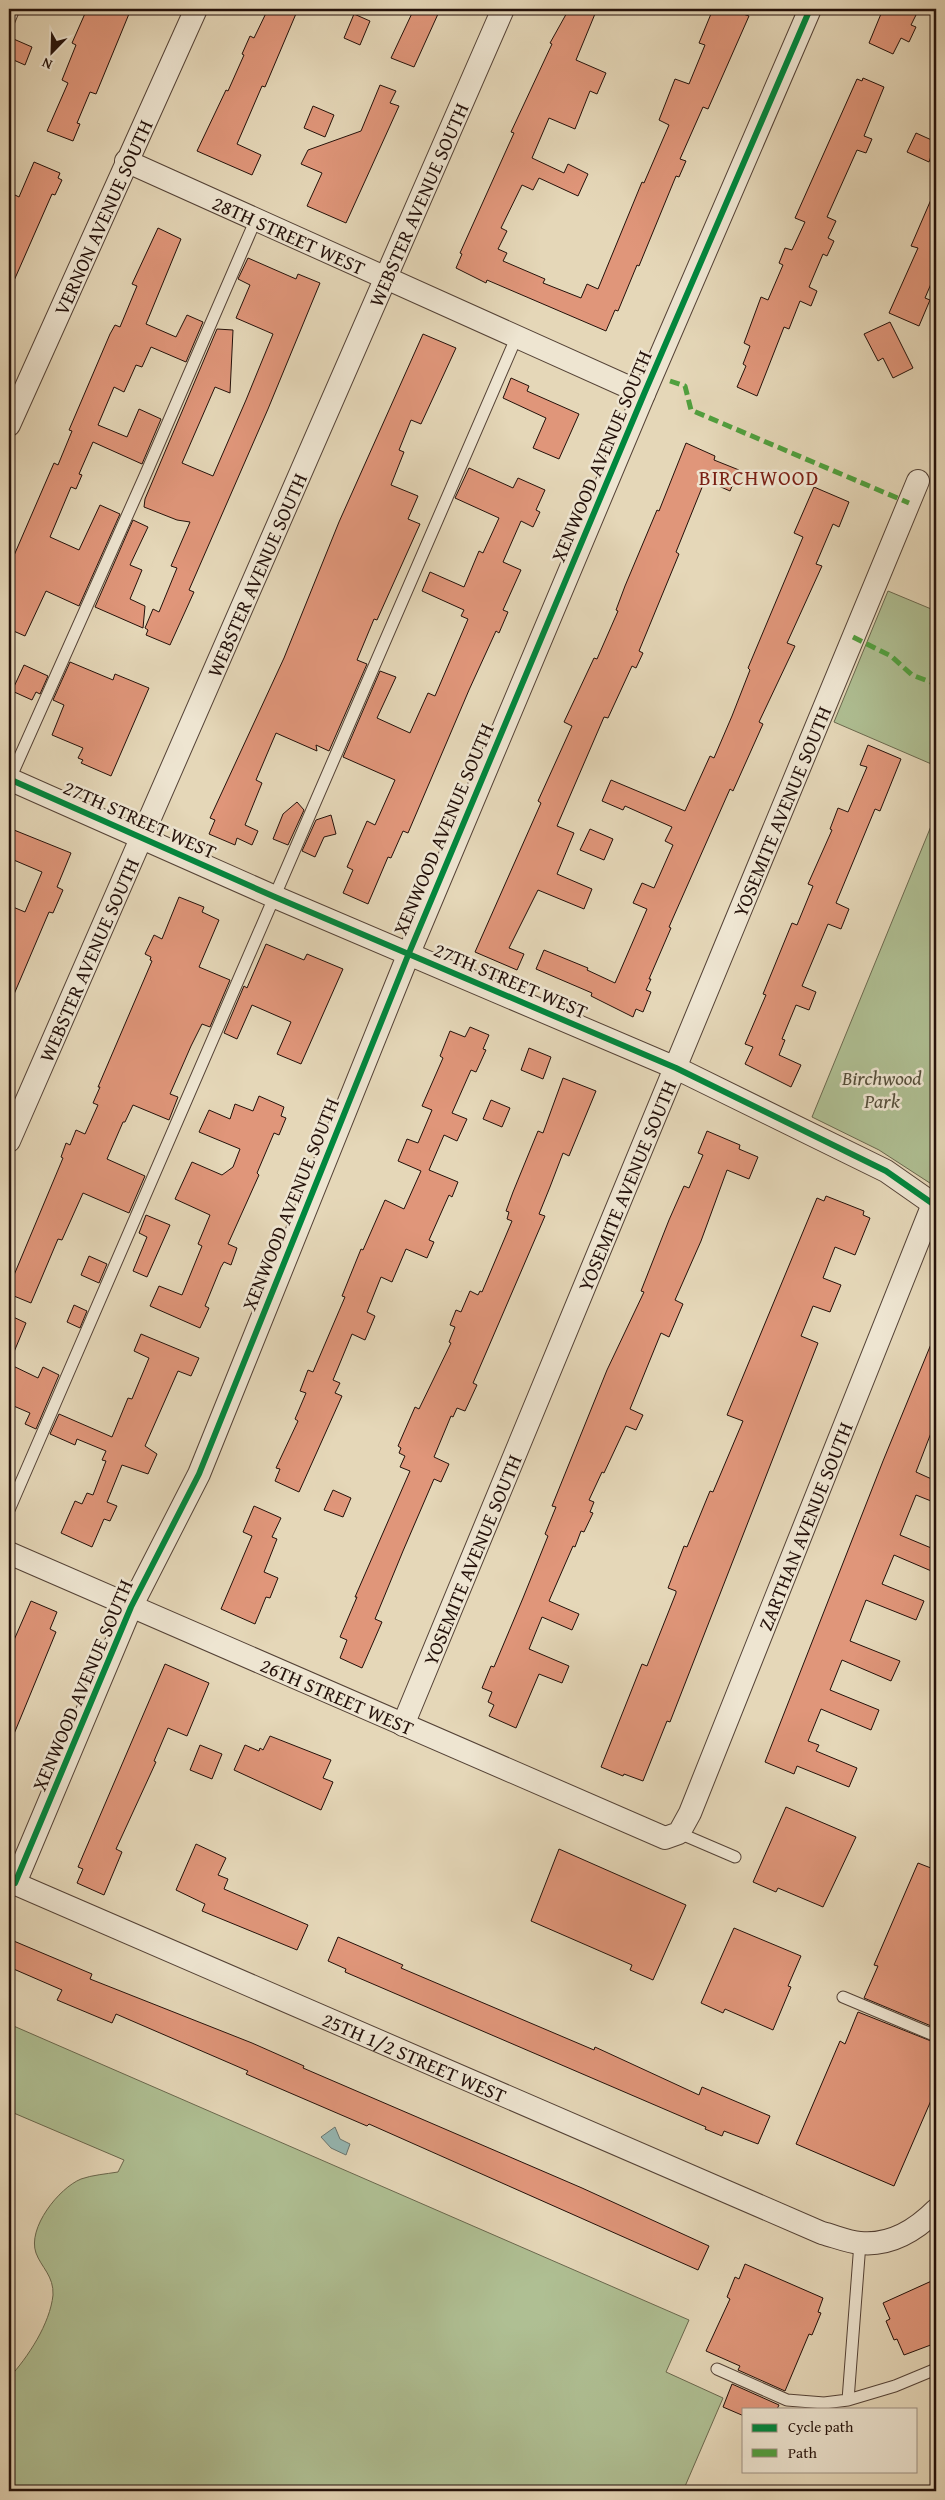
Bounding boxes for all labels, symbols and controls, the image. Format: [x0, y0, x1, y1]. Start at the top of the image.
north arrow [28, 28, 78, 78]
text: N [38, 53, 55, 75]
street label: WEBSTER AVENUE SOUTH [361, 98, 475, 311]
street label: VERNON AVENUE SOUTH [46, 115, 159, 320]
street label: 28TH STREET WEST [208, 187, 370, 281]
street label: XENWOOD AVENUE SOUTH [543, 346, 659, 566]
district label: BIRCHWOOD [699, 462, 819, 493]
street label: WEBSTER AVENUE SOUTH [199, 468, 313, 681]
street label: YOSEMITE AVENUE SOUTH [725, 701, 838, 921]
street label: XENWOOD AVENUE SOUTH [385, 719, 501, 939]
street label: 27TH STREET WEST [59, 772, 221, 866]
street label: WEBSTER AVENUE SOUTH [31, 853, 145, 1066]
street label: 27TH STREET WEST [430, 934, 592, 1026]
park label: Birchwood Park [841, 1063, 922, 1115]
street label: YOSEMITE AVENUE SOUTH [570, 1076, 683, 1295]
street label: XENWOOD AVENUE SOUTH [234, 1093, 346, 1315]
street label: ZARTHAN AVENUE SOUTH [750, 1417, 859, 1635]
street label: YOSEMITE AVENUE SOUTH [415, 1450, 528, 1669]
street label: XENWOOD AVENUE SOUTH [24, 1575, 140, 1795]
street label: 26TH STREET WEST [256, 1650, 419, 1742]
street label: 25TH 1/2 STREET WEST [318, 2004, 511, 2109]
legend [742, 2408, 918, 2472]
text: Cycle path [788, 2416, 854, 2437]
text: Path [788, 2442, 817, 2463]

